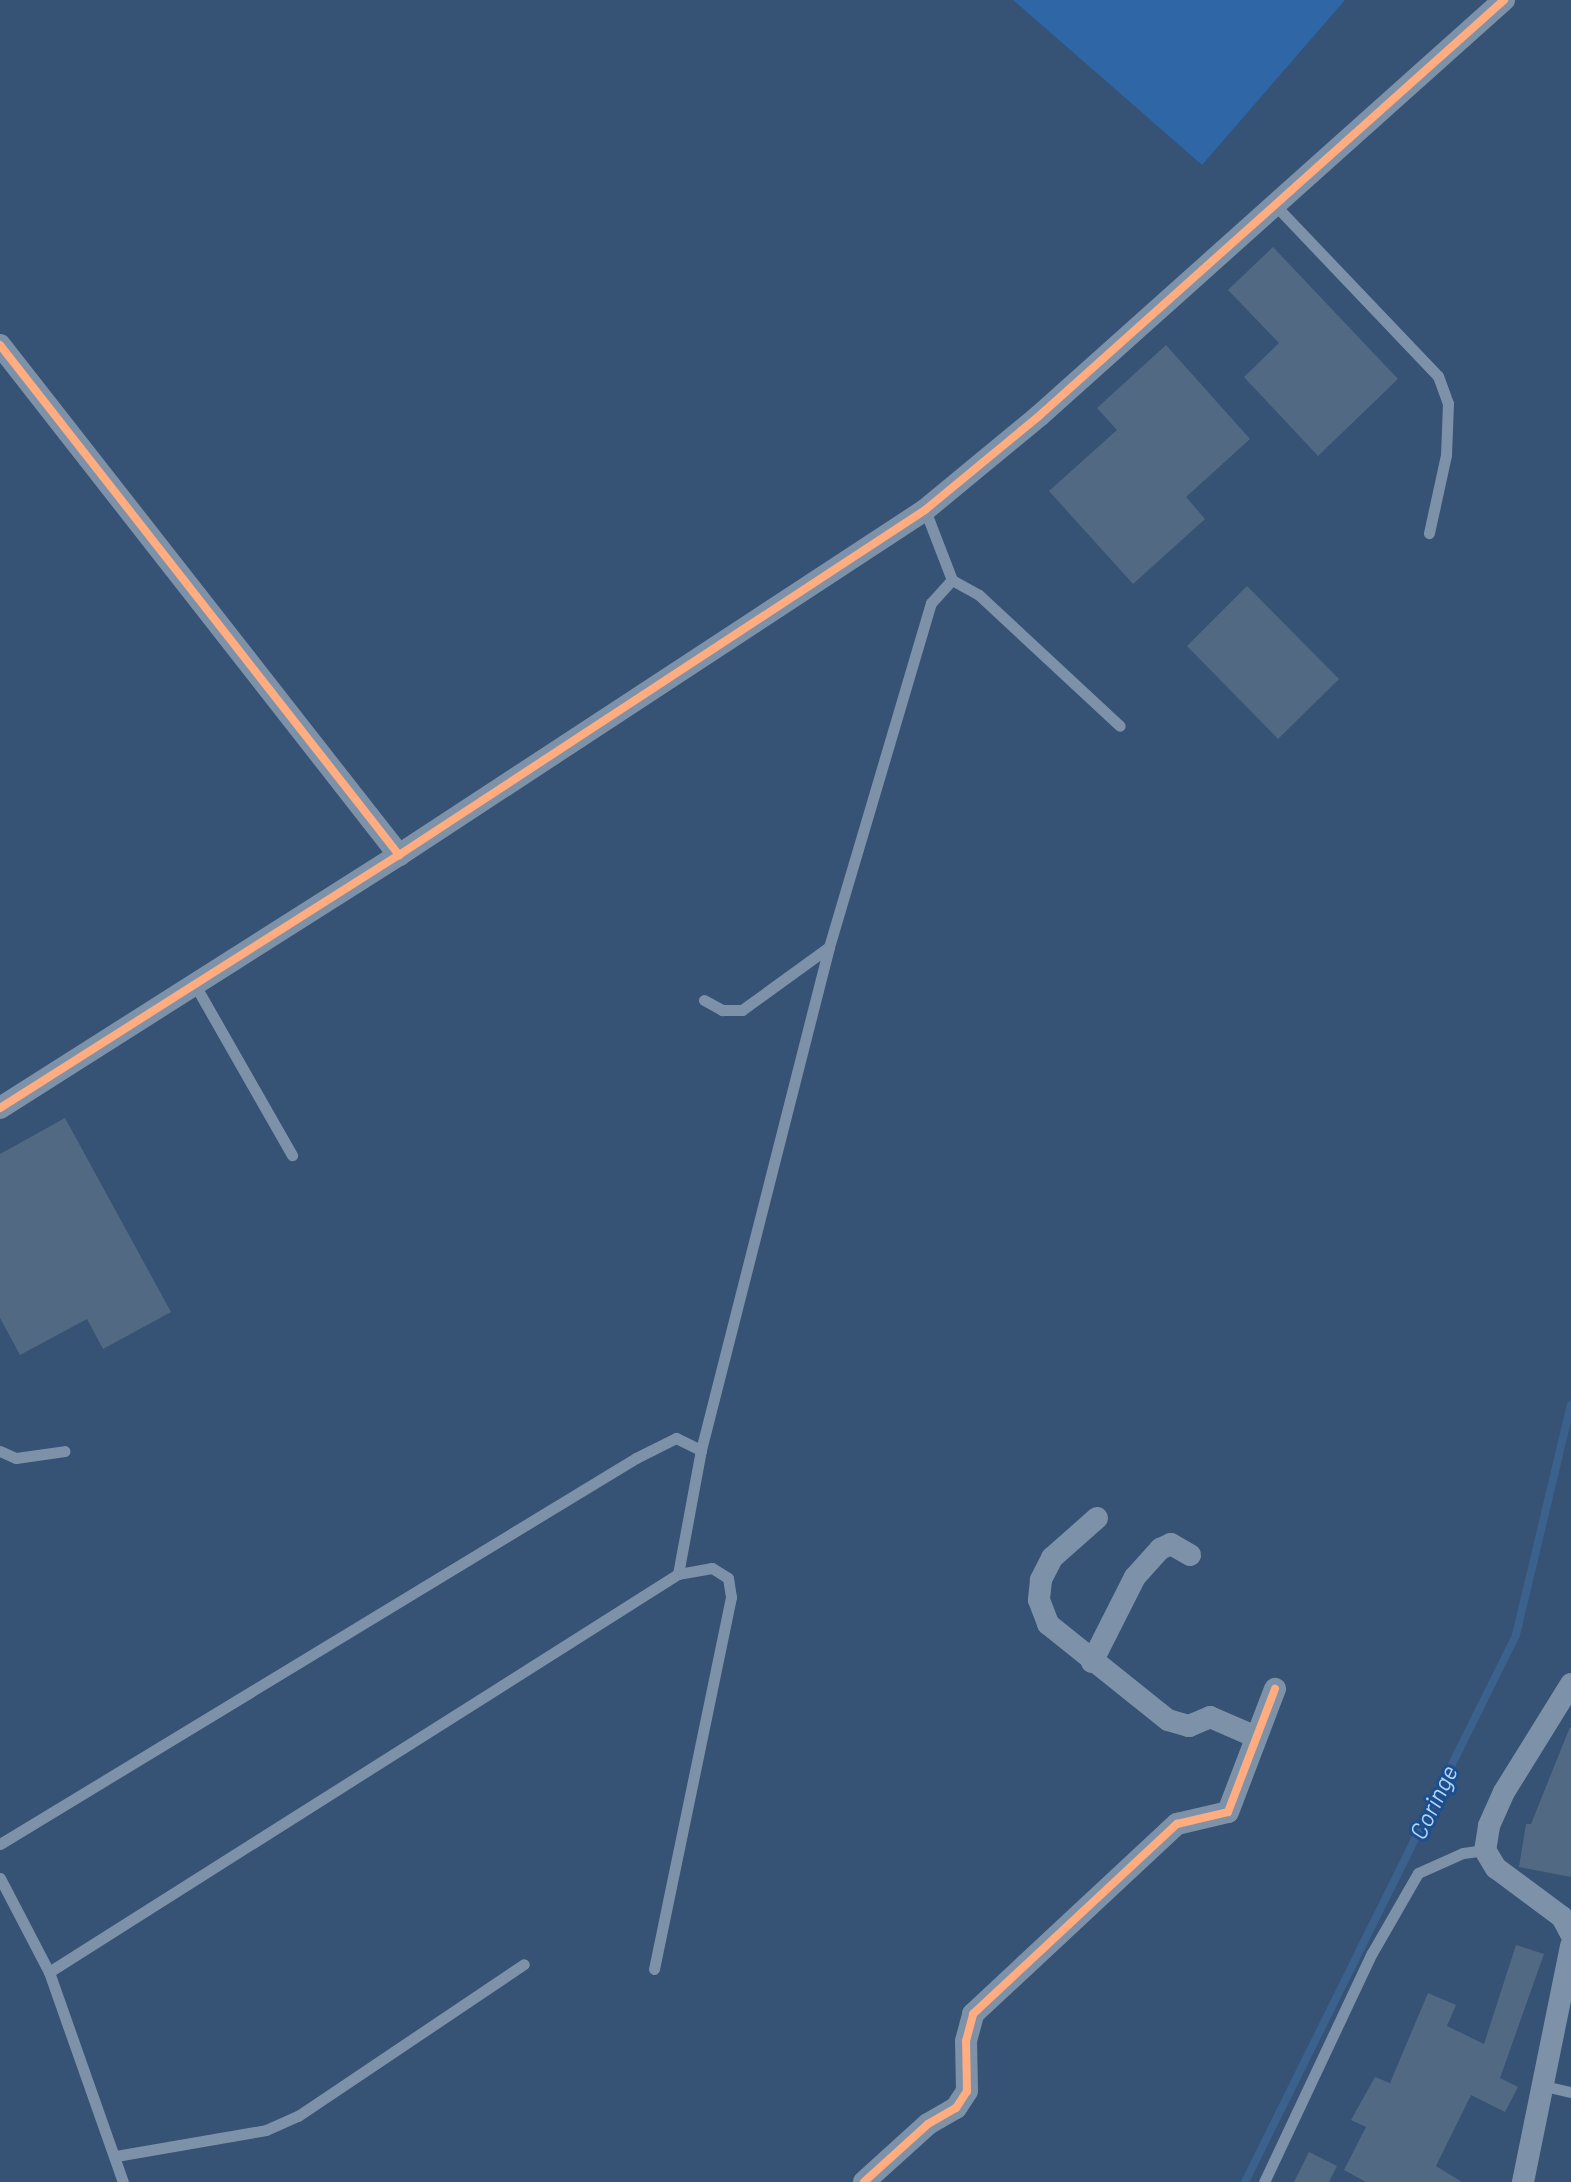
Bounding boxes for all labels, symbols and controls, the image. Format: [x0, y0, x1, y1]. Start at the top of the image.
water label: Coringe [1403, 1760, 1463, 1844]

